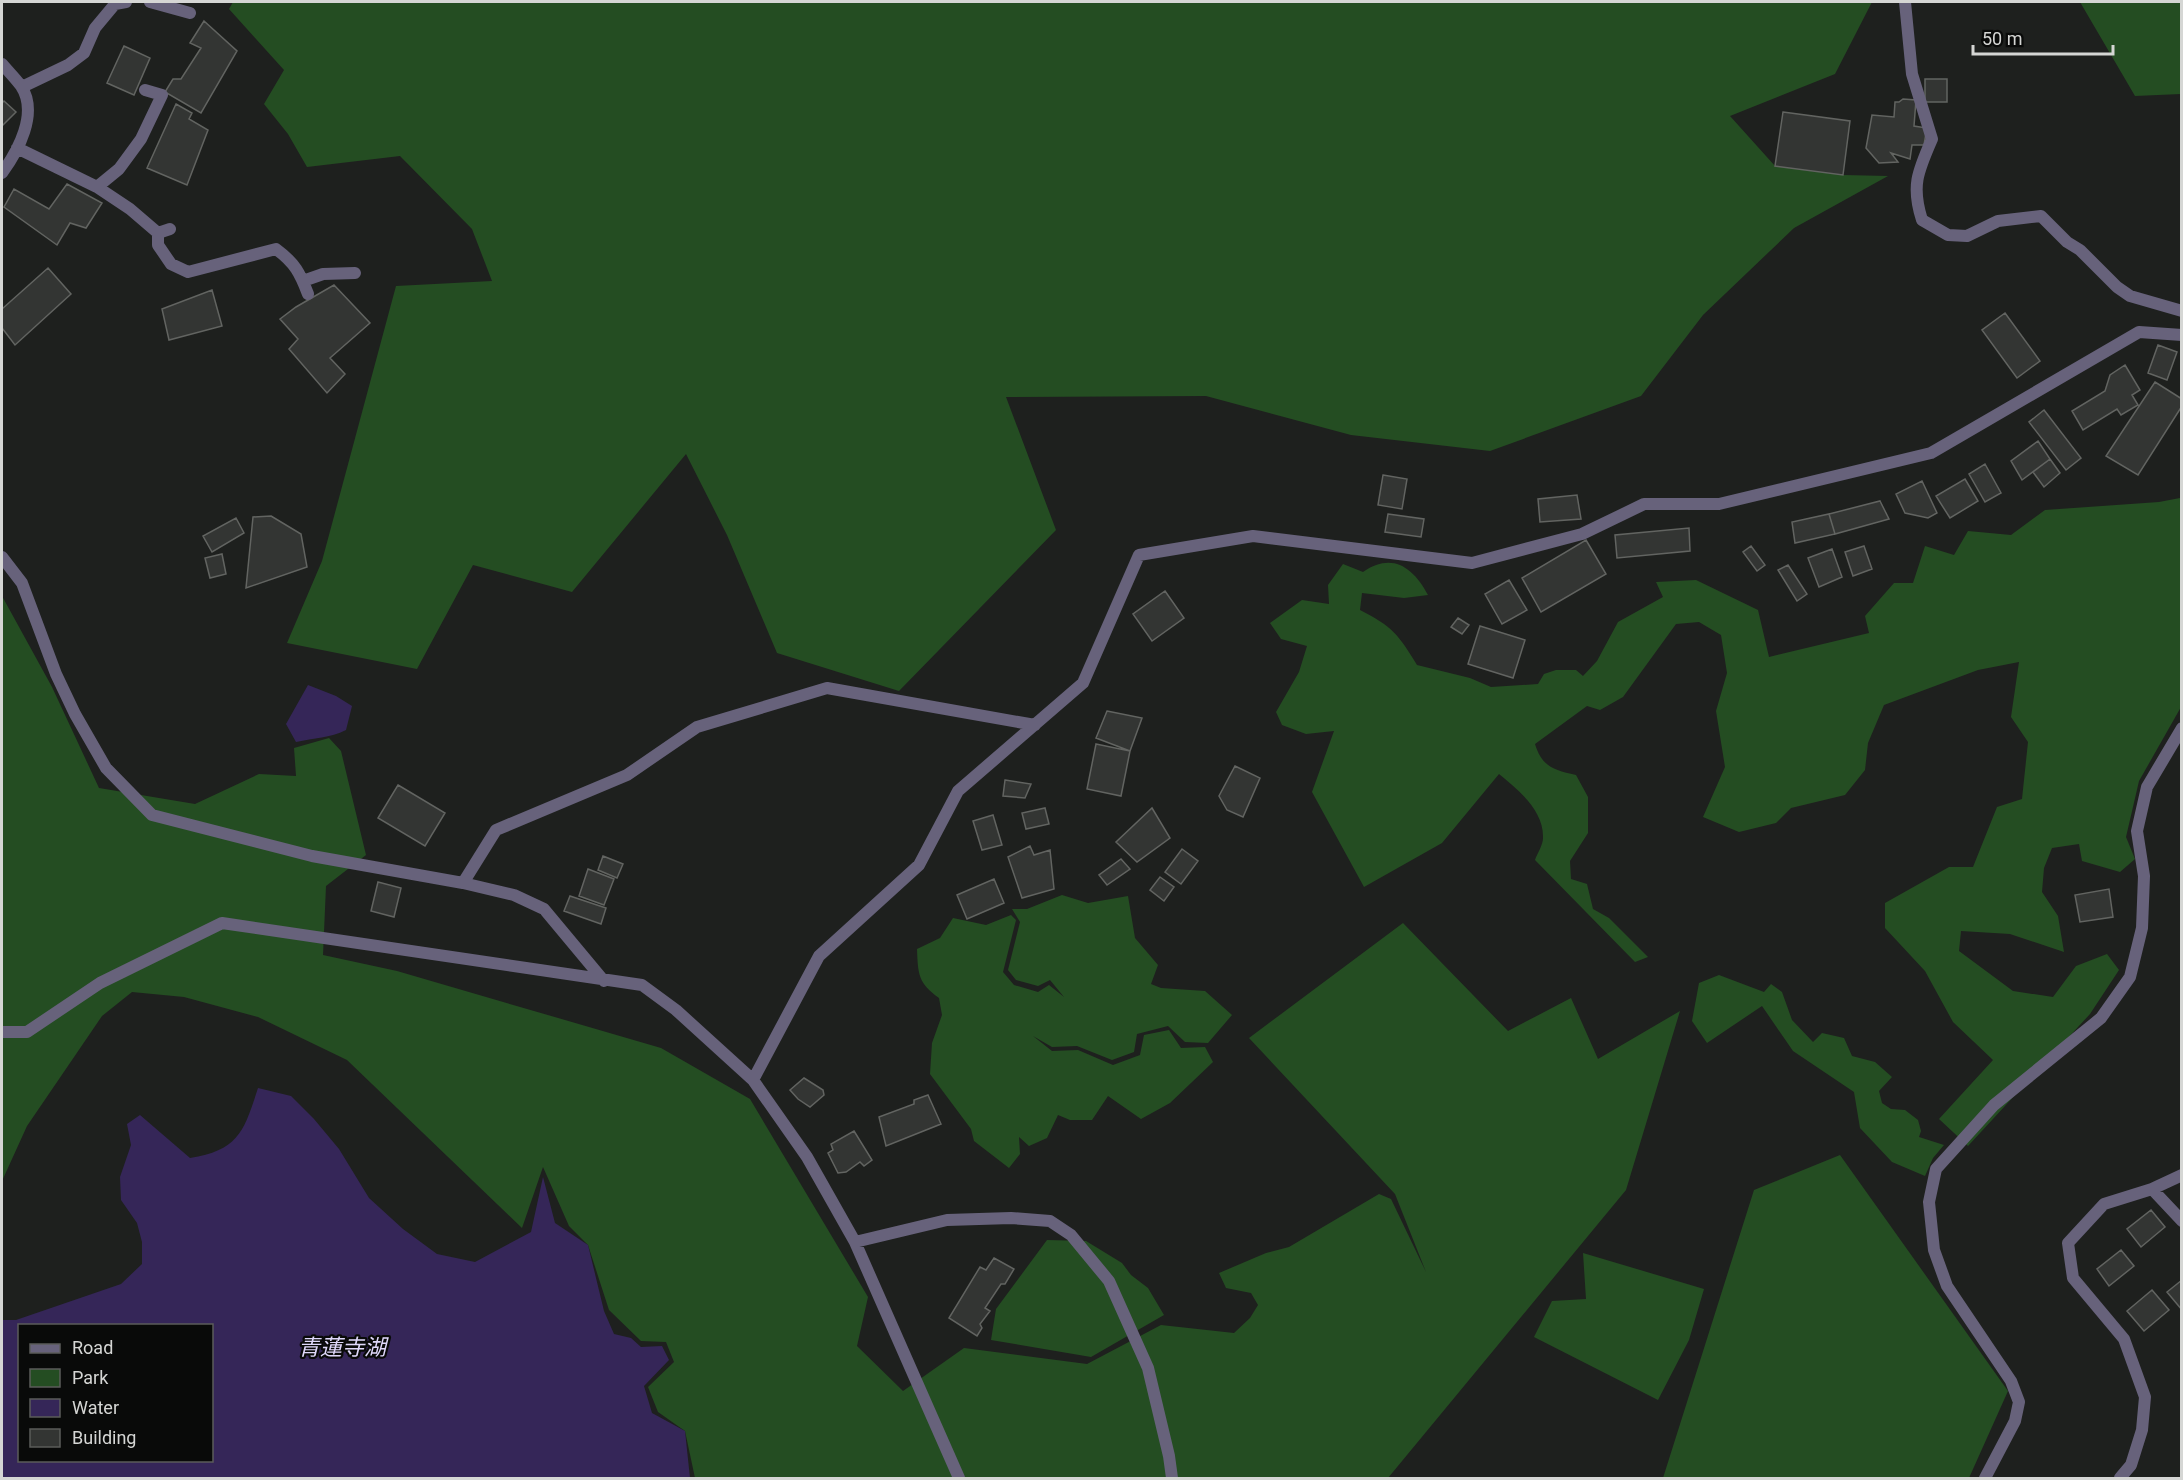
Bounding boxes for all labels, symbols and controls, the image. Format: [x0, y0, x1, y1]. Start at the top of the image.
scale bar [1973, 18, 2112, 56]
text: 50 m [1982, 28, 2022, 49]
legend [18, 1324, 213, 1462]
water label: 青蓮寺湖 [298, 1335, 389, 1360]
text: Road [72, 1337, 113, 1358]
text: Park [72, 1367, 109, 1388]
text: Water [72, 1397, 119, 1418]
text: Building [72, 1427, 136, 1448]

